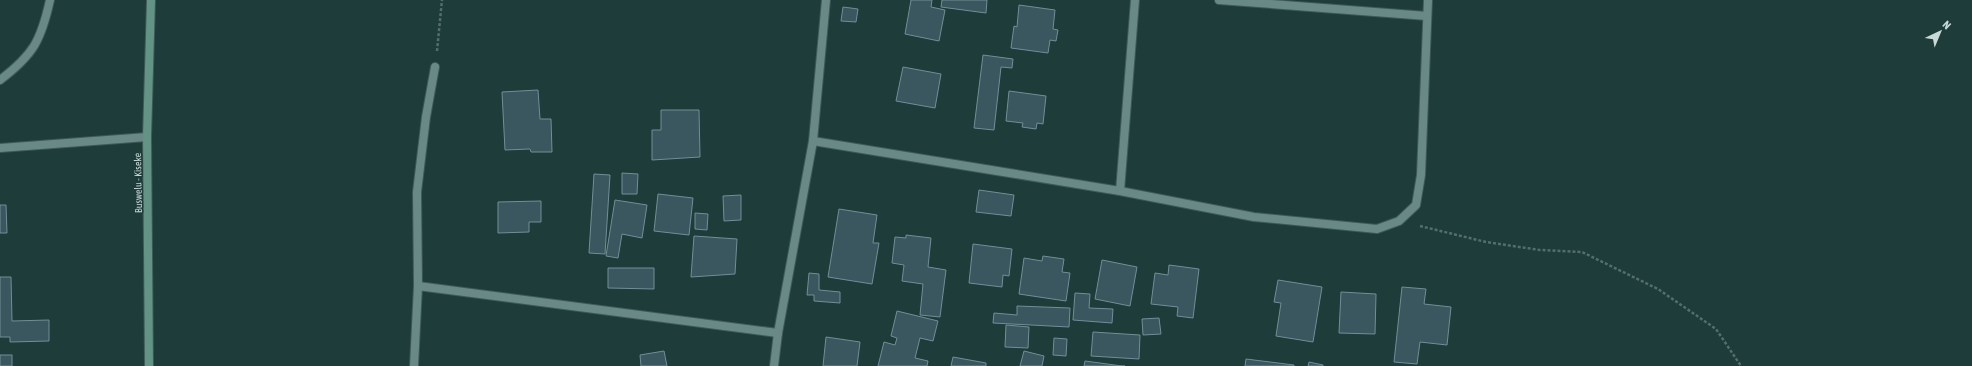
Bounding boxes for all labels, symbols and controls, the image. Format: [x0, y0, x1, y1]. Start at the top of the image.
north arrow [1920, 12, 1960, 52]
text: N [1940, 18, 1953, 31]
street label: Buswelu - Kiseke [132, 152, 144, 213]

